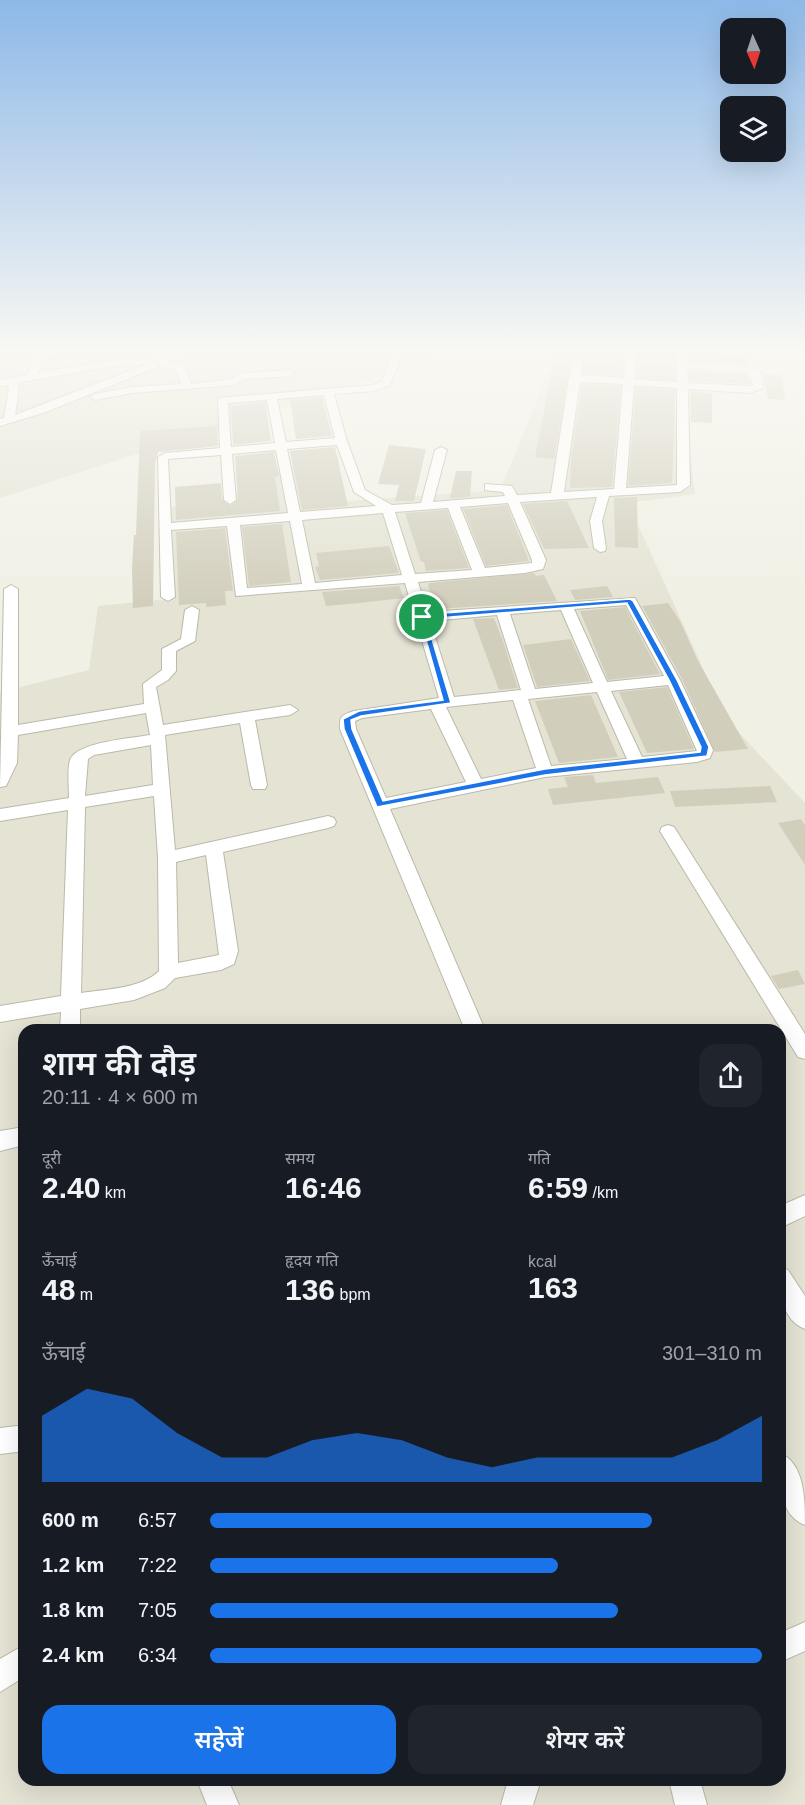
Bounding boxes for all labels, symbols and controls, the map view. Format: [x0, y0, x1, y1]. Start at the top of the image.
north arrow [720, 18, 786, 84]
map controls [720, 18, 786, 162]
button: layers [720, 96, 786, 162]
pin [396, 591, 447, 642]
icon: arrive [405, 600, 438, 633]
button: share [699, 1044, 762, 1107]
text: शाम की दौड़ [42, 1045, 196, 1082]
text: 20:11 · 4 × 600 m [42, 1086, 198, 1108]
text: दूरी [42, 1150, 61, 1167]
text: समय [285, 1150, 315, 1167]
text: गति [528, 1150, 550, 1167]
text: 2.40 [42, 1171, 100, 1204]
text: 16:46 [285, 1171, 362, 1204]
text: 6:59 [528, 1171, 588, 1204]
text: km [100, 1184, 126, 1201]
text: /km [588, 1184, 618, 1201]
text: ऊँचाई [42, 1252, 77, 1269]
text: हृदय गति [285, 1252, 338, 1269]
text: kcal [528, 1253, 556, 1270]
text: 163 [528, 1271, 578, 1304]
text: 48 [42, 1273, 75, 1306]
text: 136 [285, 1273, 335, 1306]
text: m [75, 1286, 93, 1303]
text: bpm [335, 1286, 371, 1303]
text: ऊँचाई [42, 1342, 85, 1364]
text: 301–310 m [662, 1342, 762, 1364]
text: 600 m [42, 1509, 99, 1531]
text: 6:57 [138, 1509, 177, 1531]
text: 1.2 km [42, 1554, 104, 1576]
text: 7:22 [138, 1554, 177, 1576]
text: 1.8 km [42, 1599, 104, 1621]
text: 7:05 [138, 1599, 177, 1621]
text: 2.4 km [42, 1644, 104, 1666]
text: 6:34 [138, 1644, 177, 1666]
button: सहेजें [42, 1705, 396, 1774]
button: शेयर करें [408, 1705, 762, 1774]

